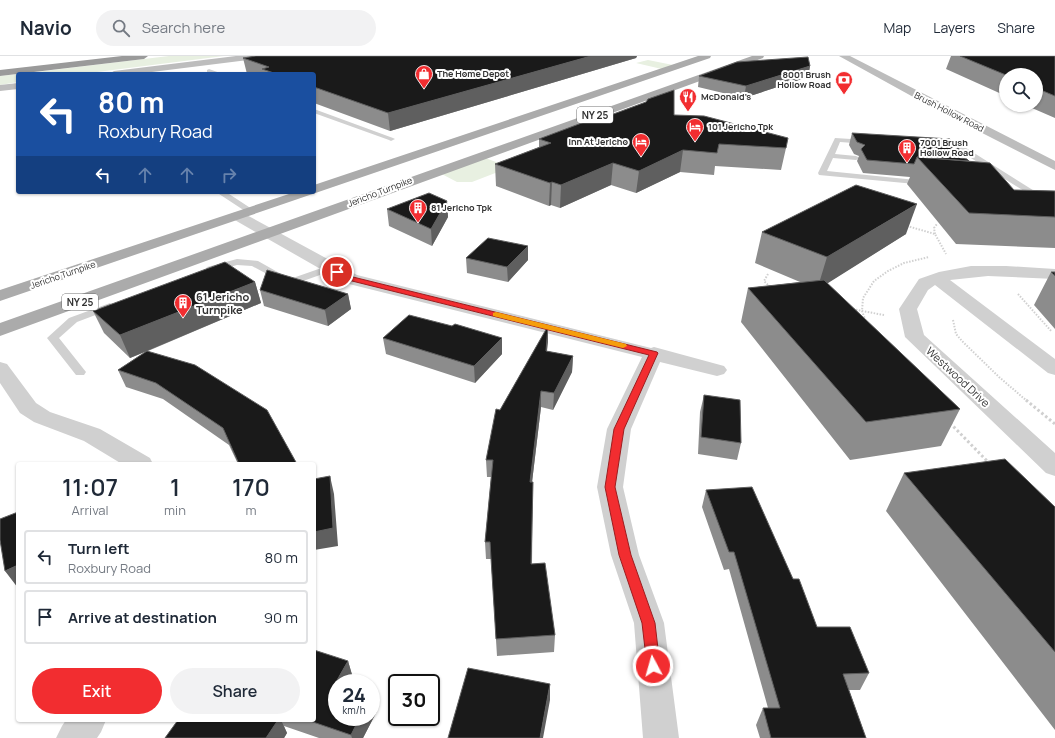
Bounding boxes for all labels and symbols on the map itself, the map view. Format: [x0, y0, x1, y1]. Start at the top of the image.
shop icon: The Home Depot [414, 64, 434, 89]
place label: The Home Depot [437, 67, 509, 80]
place label: 8001 Brush Hollow Road [777, 68, 831, 91]
bank icon: 8001 Brush Hollow Road [834, 70, 854, 95]
restaurant icon: McDonald's [678, 87, 698, 112]
street label: Brush Hollow Road [912, 88, 986, 135]
place label: McDonald's [701, 90, 751, 103]
road number: NY 25 [577, 107, 613, 123]
hotel icon: 101 Jericho Tpk [685, 117, 705, 142]
place label: 101 Jericho Tpk [708, 120, 774, 133]
hotel icon: Inn At Jericho [631, 132, 651, 157]
place label: Inn At Jericho [568, 135, 628, 148]
place label: 7001 Brush Hollow Road [920, 136, 974, 159]
building icon: 7001 Brush Hollow Road [897, 138, 917, 163]
street label: Jericho Turnpike [346, 173, 414, 210]
building icon: 81 Jericho Tpk [408, 198, 428, 223]
place label: 81 Jericho Tpk [431, 201, 493, 214]
pin [320, 255, 354, 289]
street label: Jericho Turnpike [28, 257, 97, 292]
place label: 61 Jericho Turnpike [196, 289, 250, 317]
building icon: 61 Jericho Turnpike [173, 293, 193, 318]
road number: NY 25 [62, 294, 98, 310]
street label: Westwood Drive [923, 343, 994, 410]
position arrow [632, 645, 674, 687]
speed limit sign: 30 [388, 674, 440, 726]

